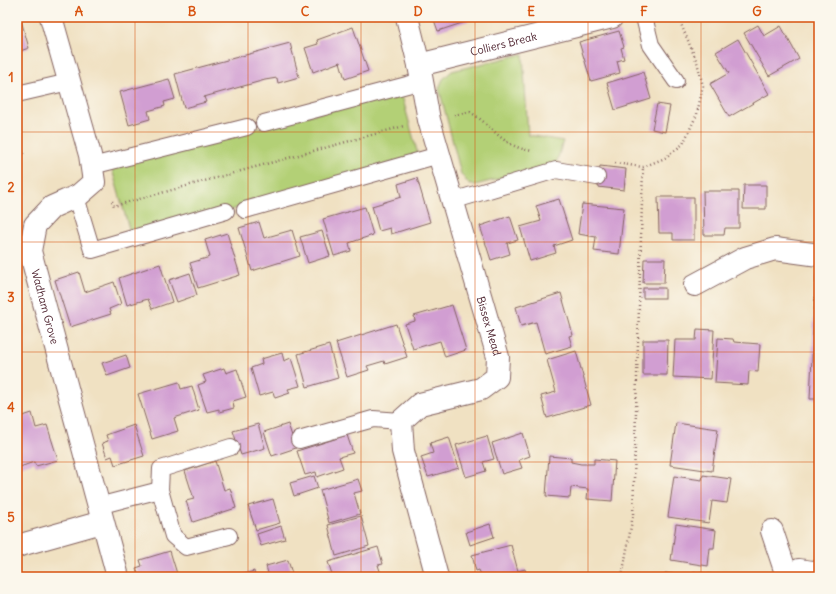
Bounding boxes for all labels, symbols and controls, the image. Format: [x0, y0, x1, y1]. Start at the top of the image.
text: A [75, 3, 84, 20]
text: B [188, 3, 197, 20]
text: C [301, 3, 310, 20]
text: D [413, 3, 423, 20]
text: E [527, 3, 535, 20]
text: F [640, 3, 648, 20]
text: G [752, 3, 762, 20]
street label: Colliers Break [469, 29, 538, 59]
text: 1 [8, 69, 14, 86]
text: 2 [7, 179, 15, 196]
street label: Wadham Grove [28, 268, 62, 346]
text: 3 [7, 289, 15, 306]
street label: Bissex Mead [474, 295, 504, 358]
text: 4 [7, 399, 15, 416]
text: 5 [7, 509, 15, 526]

